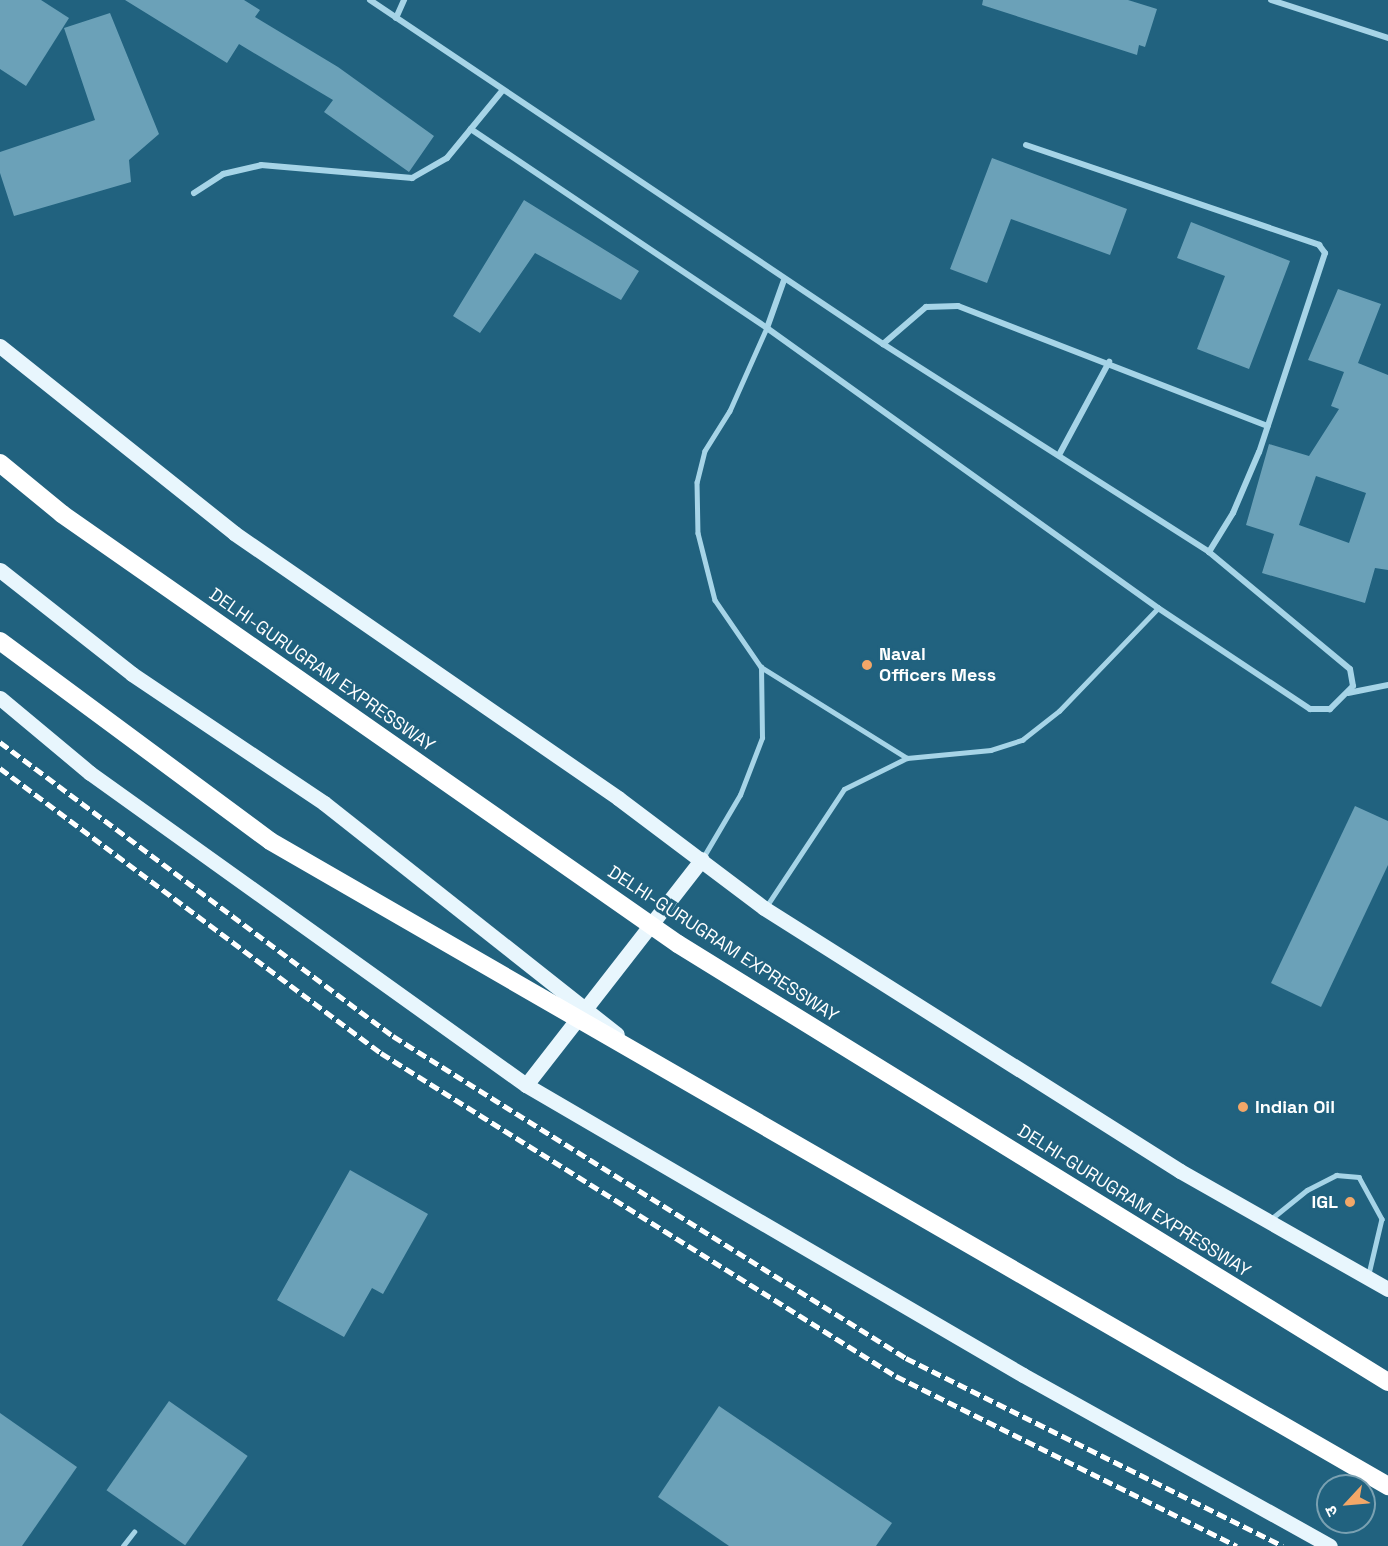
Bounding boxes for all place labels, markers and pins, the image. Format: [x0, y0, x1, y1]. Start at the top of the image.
place label: Naval Officers Mess [879, 644, 996, 686]
marker: Naval Officers Mess [860, 658, 874, 672]
place label: Indian Oil [1255, 1096, 1335, 1118]
marker: Indian Oil [1236, 1100, 1250, 1114]
place label: IGL [1312, 1191, 1338, 1213]
marker: IGL [1343, 1195, 1357, 1209]

